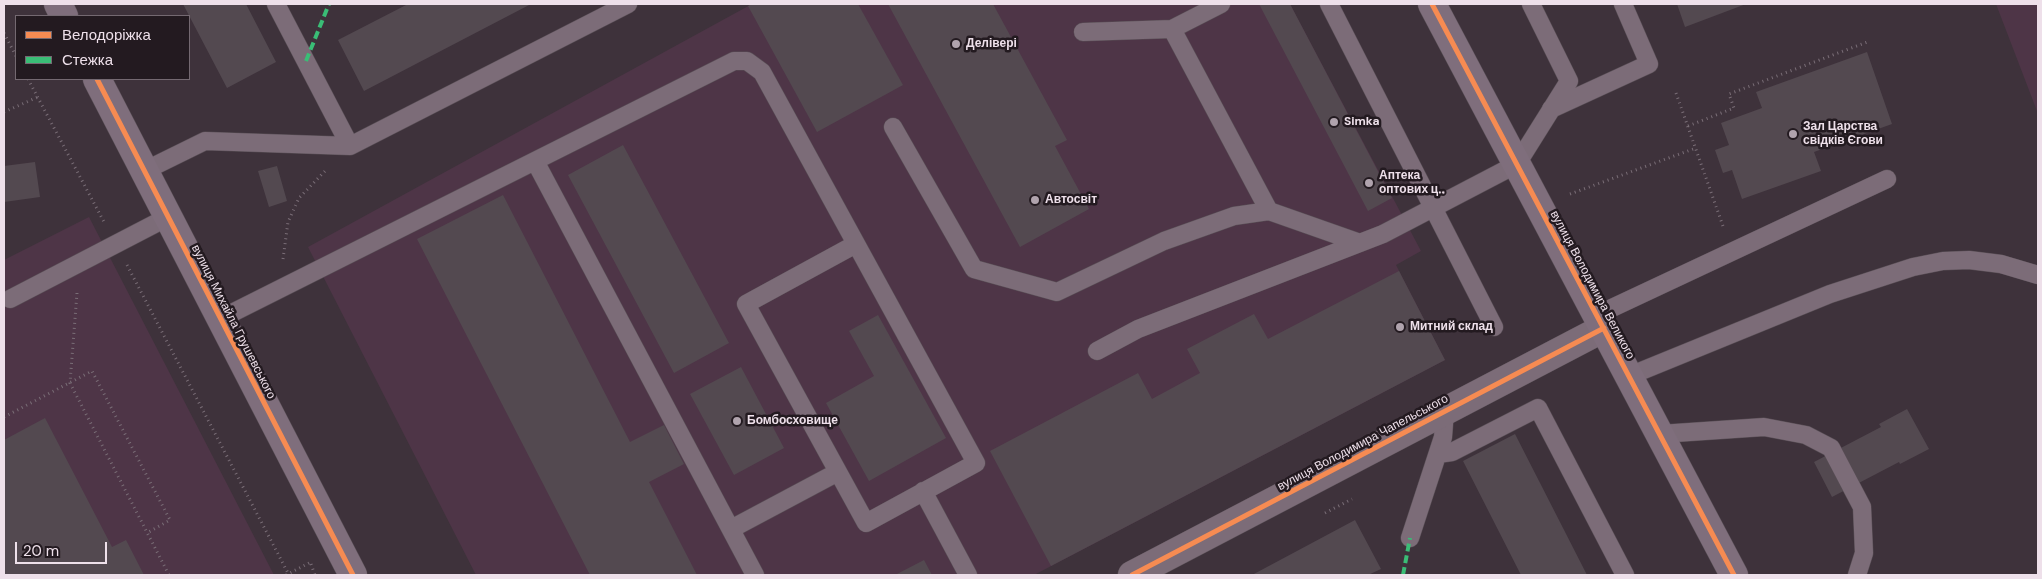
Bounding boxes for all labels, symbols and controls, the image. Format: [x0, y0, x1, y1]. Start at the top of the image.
legend [15, 15, 190, 80]
text: Велодоріжка [62, 25, 151, 45]
place label: Делівері [966, 37, 1017, 51]
marker: Делівері [950, 38, 962, 50]
text: Стежка [62, 50, 113, 70]
place label: Simka [1344, 115, 1380, 129]
marker: Simka [1328, 116, 1340, 128]
place label: Зал Царства свідків Єгови [1803, 120, 1883, 148]
marker: Зал Царства свідків Єгови [1787, 128, 1799, 140]
place label: Аптека оптових ц‥ [1379, 169, 1445, 197]
marker: Аптека оптових ц‥ [1363, 177, 1375, 189]
place label: Автосвіт [1045, 193, 1097, 207]
marker: Автосвіт [1029, 194, 1041, 206]
street label: вулиця Володимира Великого [1547, 208, 1637, 362]
street label: вулиця Михайла Грушевського [188, 243, 278, 401]
place label: Митний склад [1410, 320, 1493, 334]
marker: Митний склад [1394, 321, 1406, 333]
street label: вулиця Володимира Чапельського [1275, 392, 1451, 494]
place label: Бомбосховище [747, 414, 838, 428]
marker: Бомбосховище [731, 415, 743, 427]
scale bar [18, 532, 110, 564]
text: 20 m [23, 541, 59, 561]

